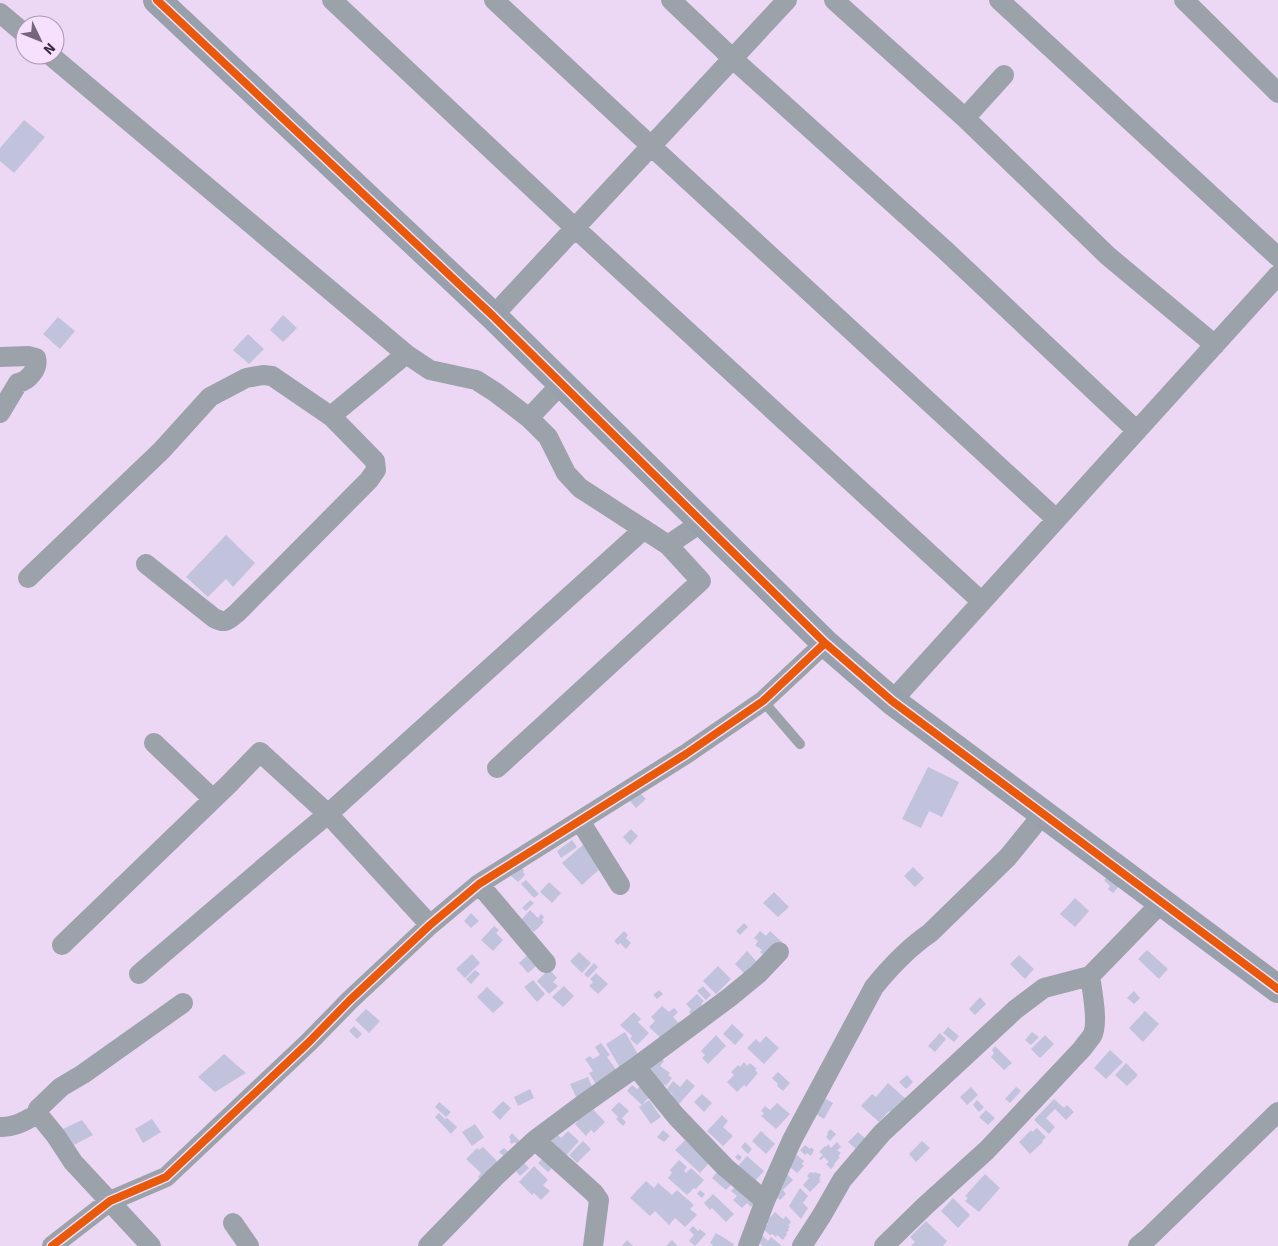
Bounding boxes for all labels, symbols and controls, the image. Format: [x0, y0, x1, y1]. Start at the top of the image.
north arrow [15, 15, 65, 65]
text: N [40, 39, 59, 58]

